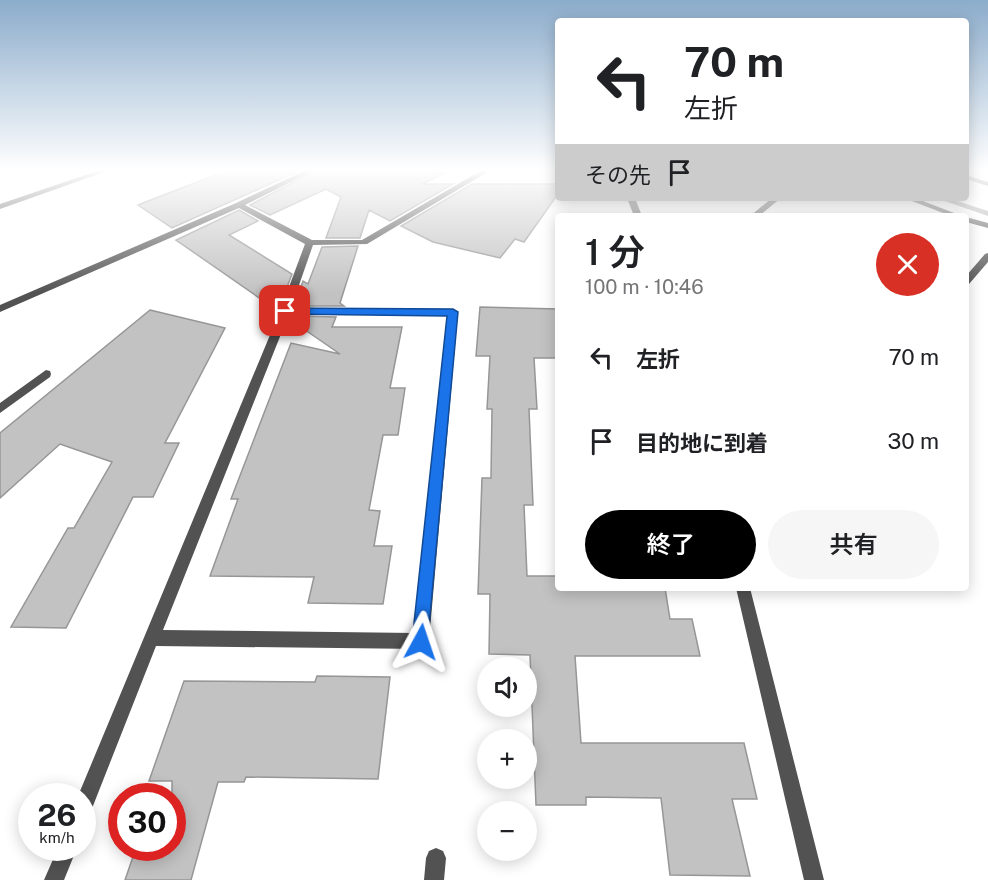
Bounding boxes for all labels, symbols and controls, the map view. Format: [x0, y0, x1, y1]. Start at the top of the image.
text: 70 m [684, 37, 784, 86]
icon: left [585, 42, 663, 120]
text: 左折 [684, 92, 738, 124]
icon: arrive [663, 156, 696, 189]
text: その先 [585, 162, 651, 188]
text: 1 分 [585, 231, 644, 273]
button: close [876, 233, 939, 296]
text: 100 m · 10:46 [585, 275, 704, 299]
pin [259, 285, 310, 336]
icon: arrive [268, 294, 301, 327]
icon: left [585, 341, 618, 374]
text: 70 m [888, 344, 939, 370]
text: 左折 [636, 346, 680, 372]
icon: arrive [585, 425, 618, 458]
text: 30 m [887, 428, 939, 454]
text: 目的地に到着 [636, 430, 768, 456]
button: 終了 [585, 510, 756, 579]
button: 共有 [768, 510, 939, 579]
position arrow [389, 610, 453, 674]
map controls [477, 657, 537, 861]
button: sound [477, 657, 537, 717]
button: + [477, 729, 537, 789]
speed limit sign: 30 [108, 783, 186, 861]
text: 26 [38, 797, 76, 833]
button: − [477, 801, 537, 861]
text: km/h [39, 829, 75, 846]

